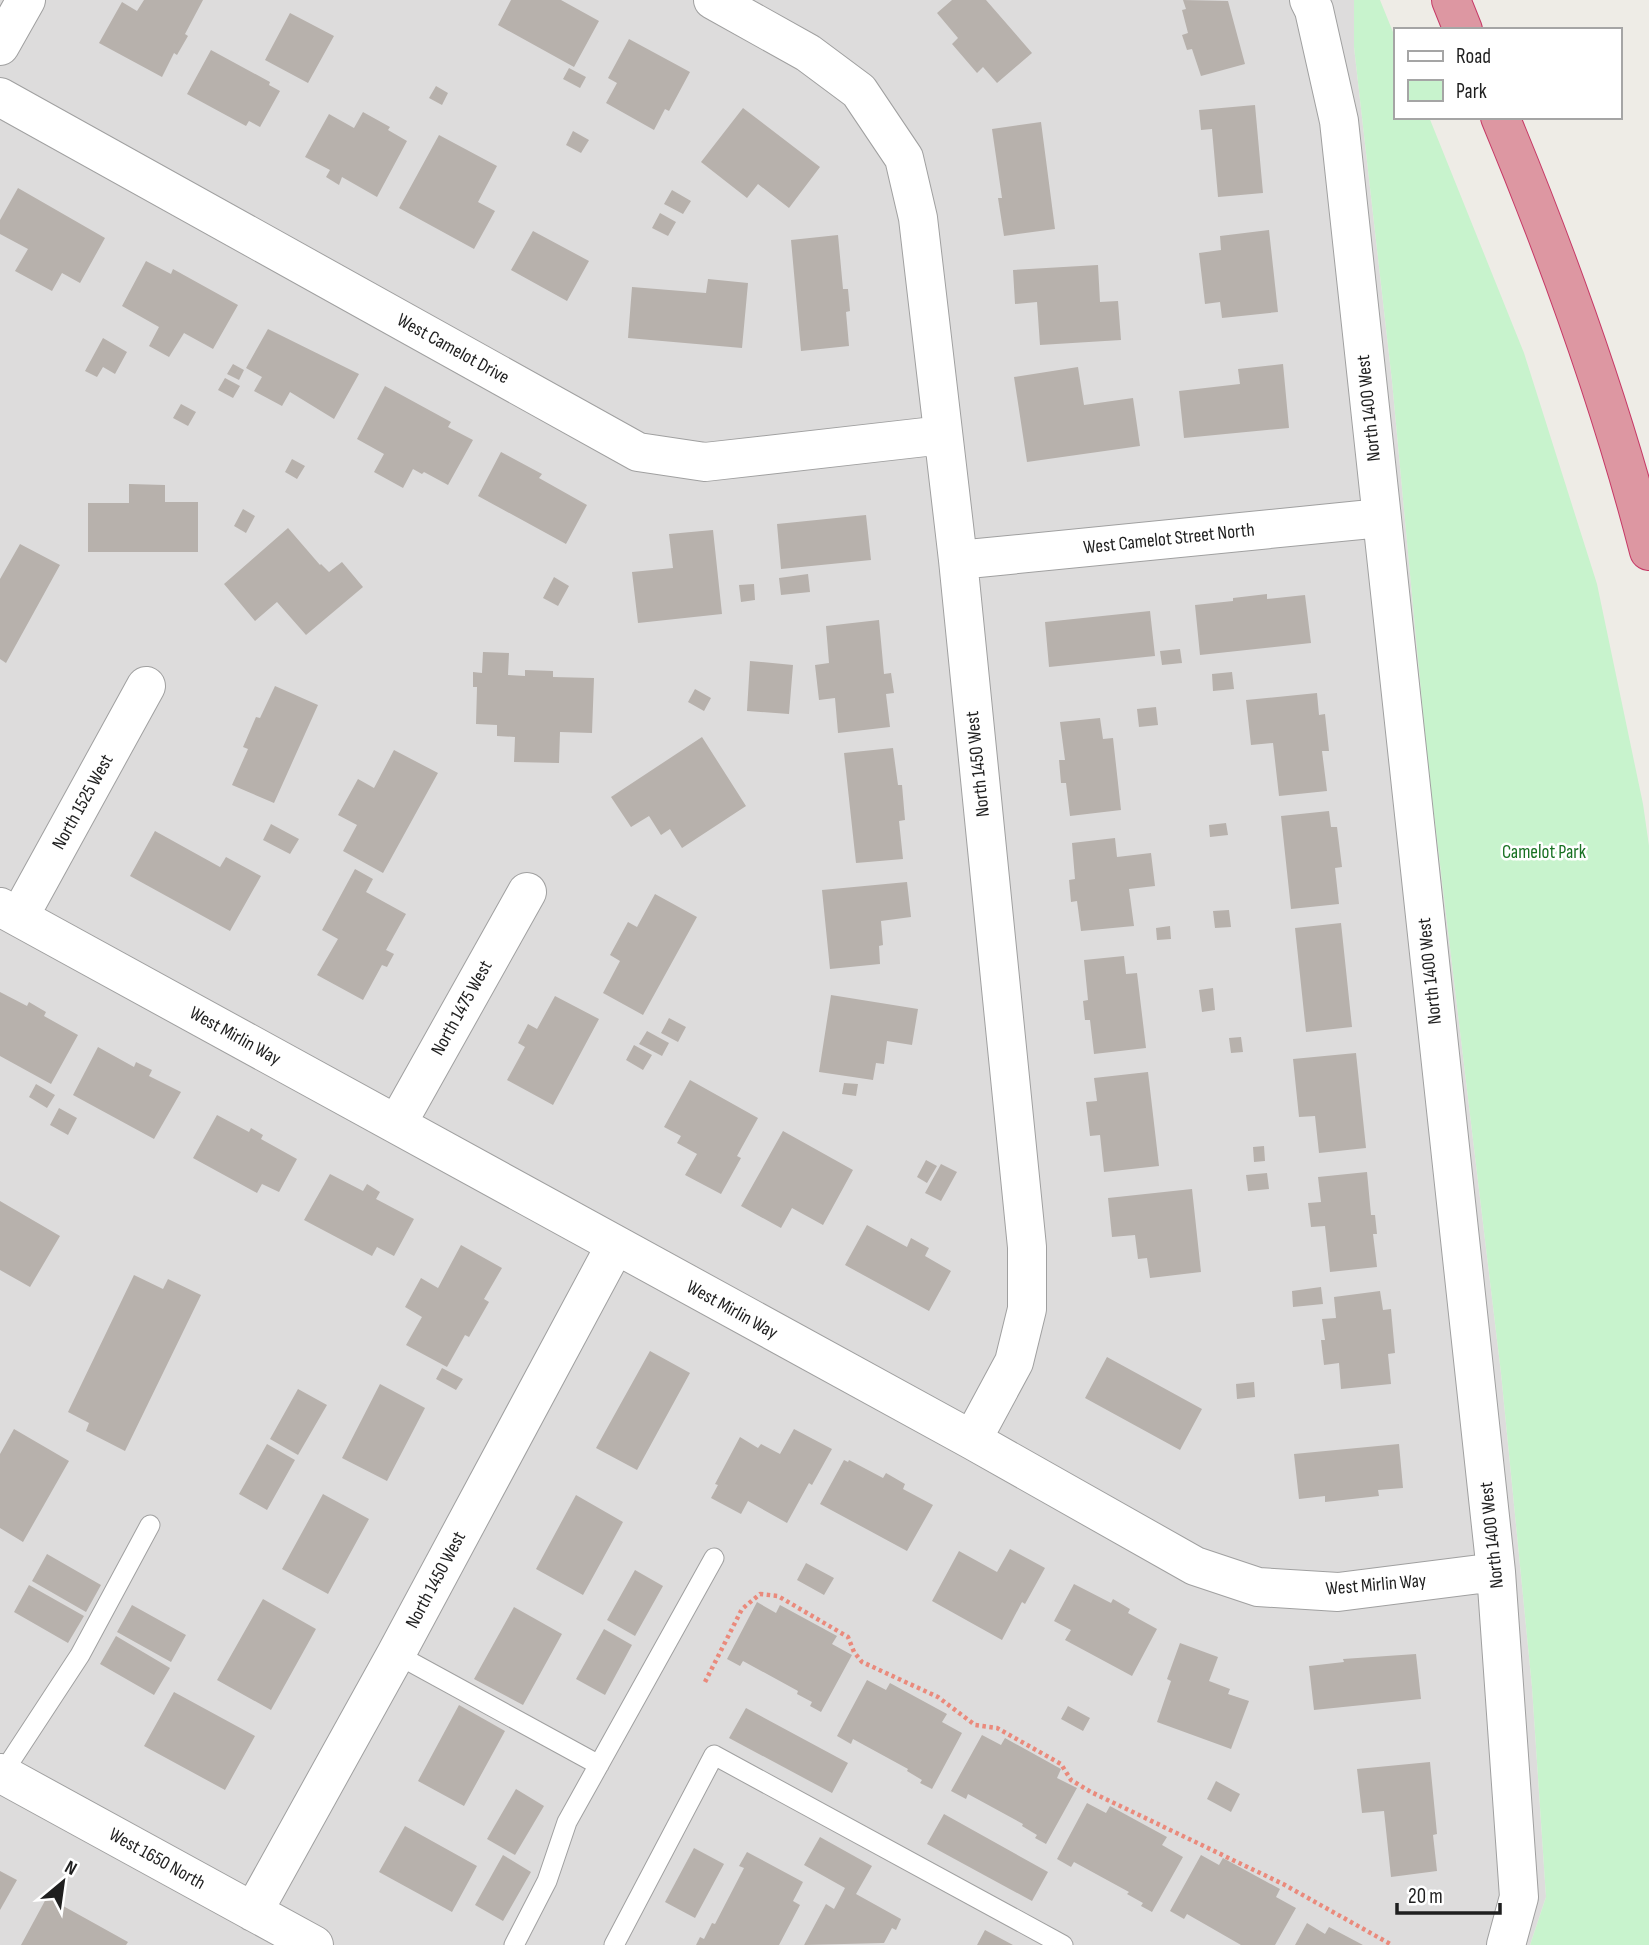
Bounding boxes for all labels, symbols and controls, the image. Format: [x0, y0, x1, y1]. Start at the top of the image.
legend [1394, 28, 1621, 119]
text: Road [1456, 44, 1491, 69]
text: Park [1456, 79, 1487, 104]
street label: West Camelot Drive [393, 309, 513, 389]
street label: North 1400 West [1352, 353, 1386, 462]
street label: West Camelot Street North [1082, 519, 1256, 559]
street label: North 1450 West [961, 710, 995, 818]
street label: North 1525 West [47, 750, 119, 854]
park label: Camelot Park [1502, 841, 1587, 864]
street label: North 1400 West [1413, 916, 1447, 1025]
street label: North 1475 West [426, 956, 498, 1060]
street label: West Mirlin Way [185, 1002, 285, 1071]
street label: West Mirlin Way [682, 1276, 782, 1345]
street label: North 1400 West [1475, 1480, 1509, 1589]
street label: North 1450 West [401, 1528, 471, 1632]
street label: West Mirlin Way [1325, 1569, 1428, 1601]
street label: West 1650 North [105, 1823, 209, 1895]
north arrow [28, 1847, 98, 1917]
text: N [60, 1856, 81, 1881]
scale bar [1397, 1871, 1500, 1915]
text: 20 m [1408, 1884, 1443, 1909]

